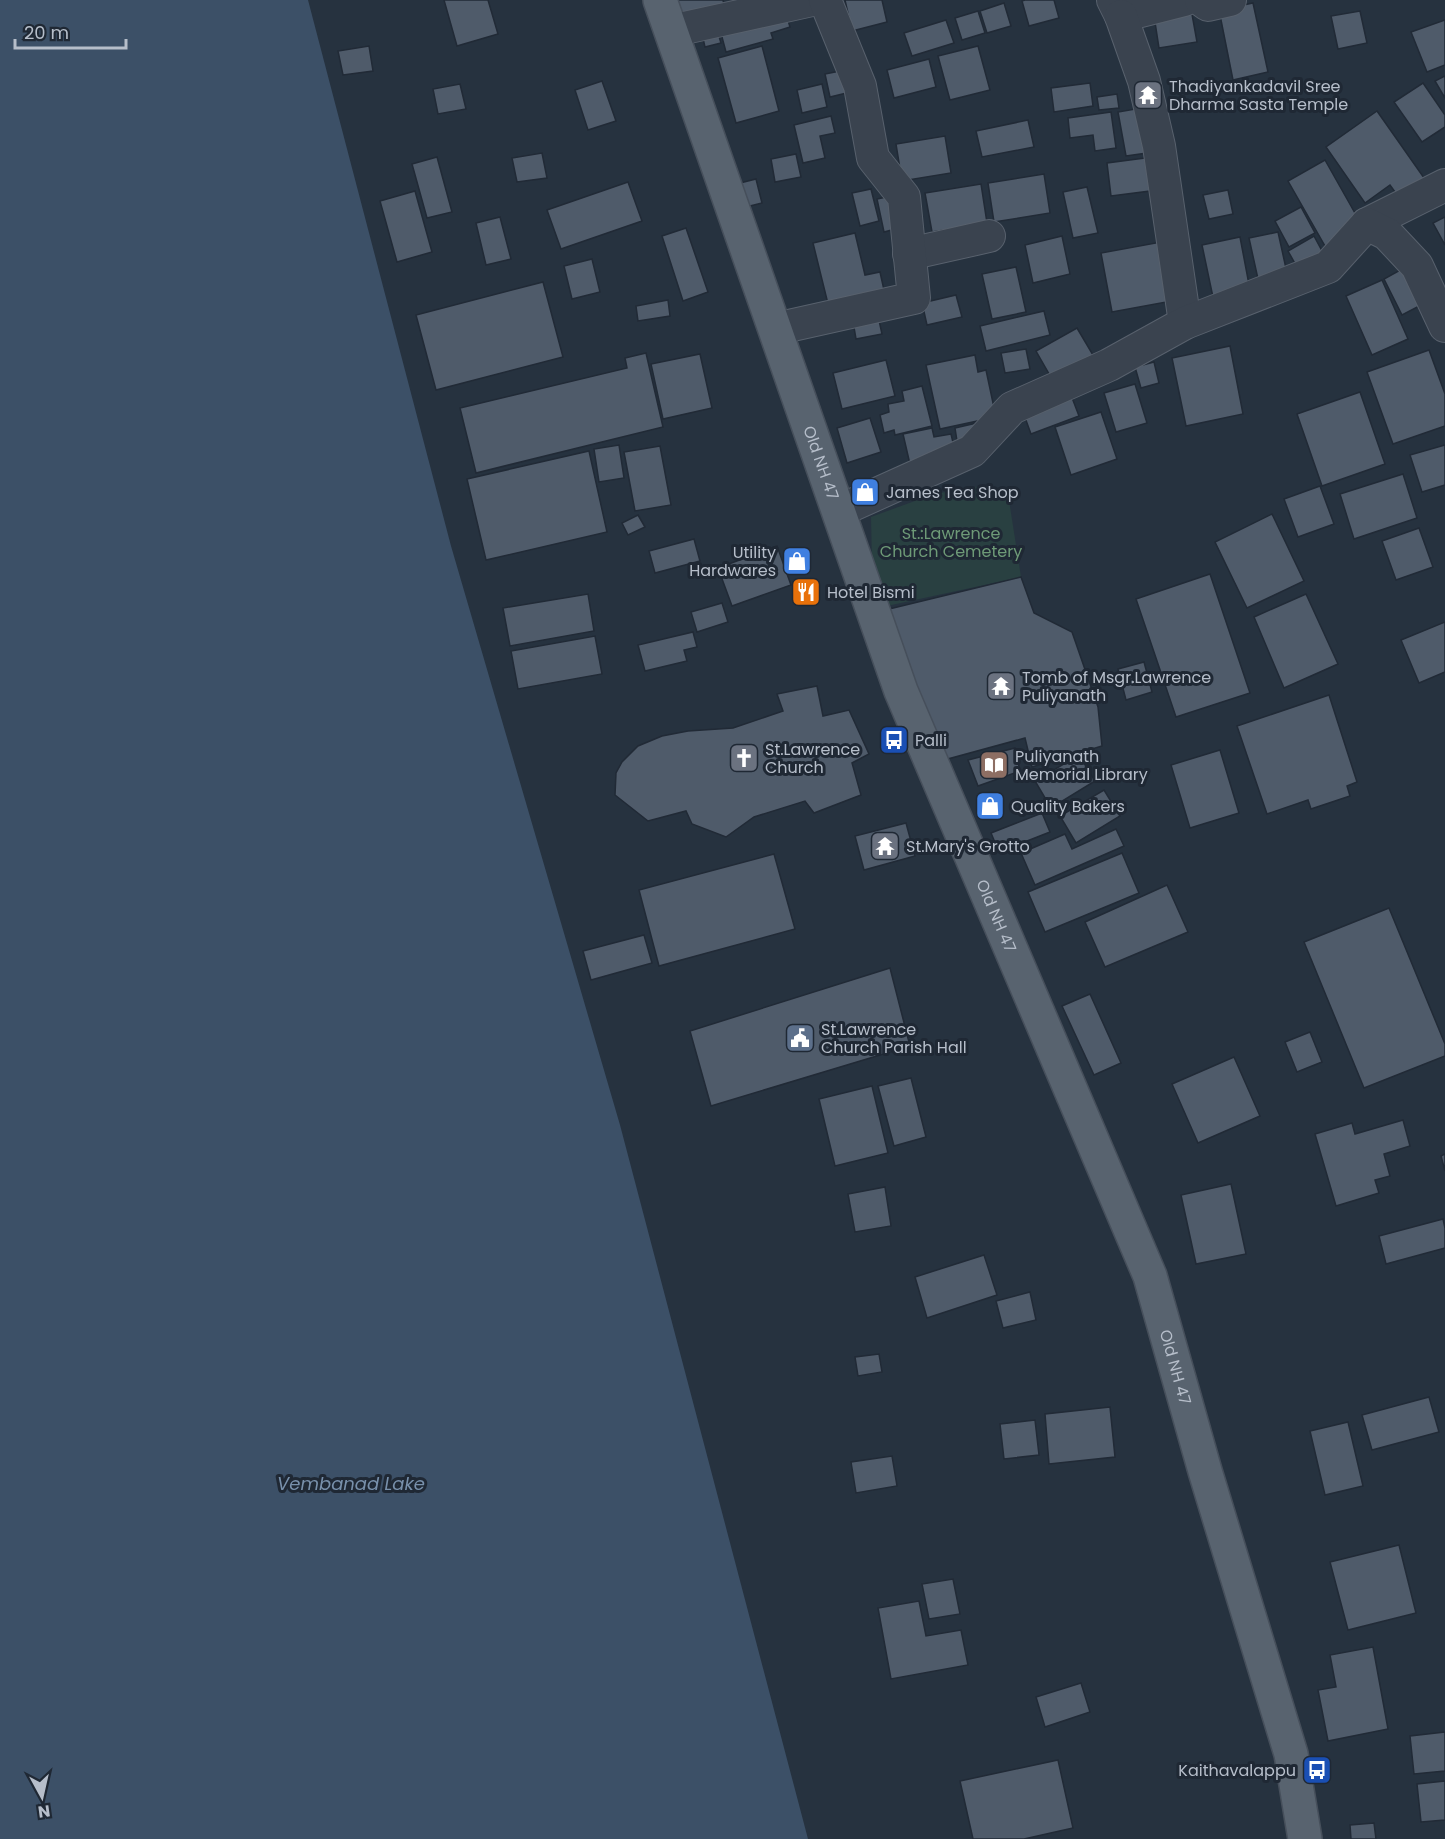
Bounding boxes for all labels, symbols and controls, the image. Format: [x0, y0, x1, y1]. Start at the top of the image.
scale bar [15, 12, 126, 50]
text: 20 m [24, 20, 69, 45]
place label: Thadiyankadavil Sree Dharma Sasta Temple [1169, 75, 1348, 116]
temple icon: Thadiyankadavil Sree Dharma Sasta Temple [1132, 79, 1164, 111]
street label: Old NH 47 [797, 423, 845, 503]
shop icon: James Tea Shop [849, 476, 881, 508]
place label: James Tea Shop [886, 481, 1019, 504]
park label: St.:Lawrence Church Cemetery [880, 522, 1022, 563]
place label: Utility Hardwares [689, 541, 776, 582]
shop icon: Utility Hardwares [781, 545, 813, 577]
restaurant icon: Hotel Bismi [790, 576, 822, 608]
place label: Hotel Bismi [827, 581, 915, 604]
place label: Tomb of Msgr.Lawrence Puliyanath [1022, 666, 1211, 707]
temple icon: Tomb of Msgr.Lawrence Puliyanath [985, 670, 1017, 702]
bus stop icon: Palli [878, 724, 910, 756]
place label: Palli [915, 729, 947, 752]
place label: St.Lawrence Church [765, 738, 860, 779]
church icon: St.Lawrence Church [728, 742, 760, 774]
place label: Puliyanath Memorial Library [1015, 745, 1148, 786]
library icon: Puliyanath Memorial Library [978, 749, 1010, 781]
shop icon: Quality Bakers [974, 790, 1006, 822]
place label: Quality Bakers [1011, 795, 1125, 818]
temple icon: St.Mary's Grotto [869, 830, 901, 862]
place label: St.Mary's Grotto [906, 835, 1030, 858]
street label: Old NH 47 [970, 876, 1022, 956]
place label: St.Lawrence Church Parish Hall [821, 1018, 967, 1059]
public building icon: St.Lawrence Church Parish Hall [784, 1022, 816, 1054]
street label: Old NH 47 [1154, 1327, 1197, 1407]
water label: Vembanad Lake [277, 1471, 425, 1496]
bus stop icon: Kaithavalappu [1301, 1754, 1333, 1786]
place label: Kaithavalappu [1178, 1759, 1296, 1782]
north arrow [12, 1767, 72, 1827]
text: N [36, 1799, 52, 1824]

